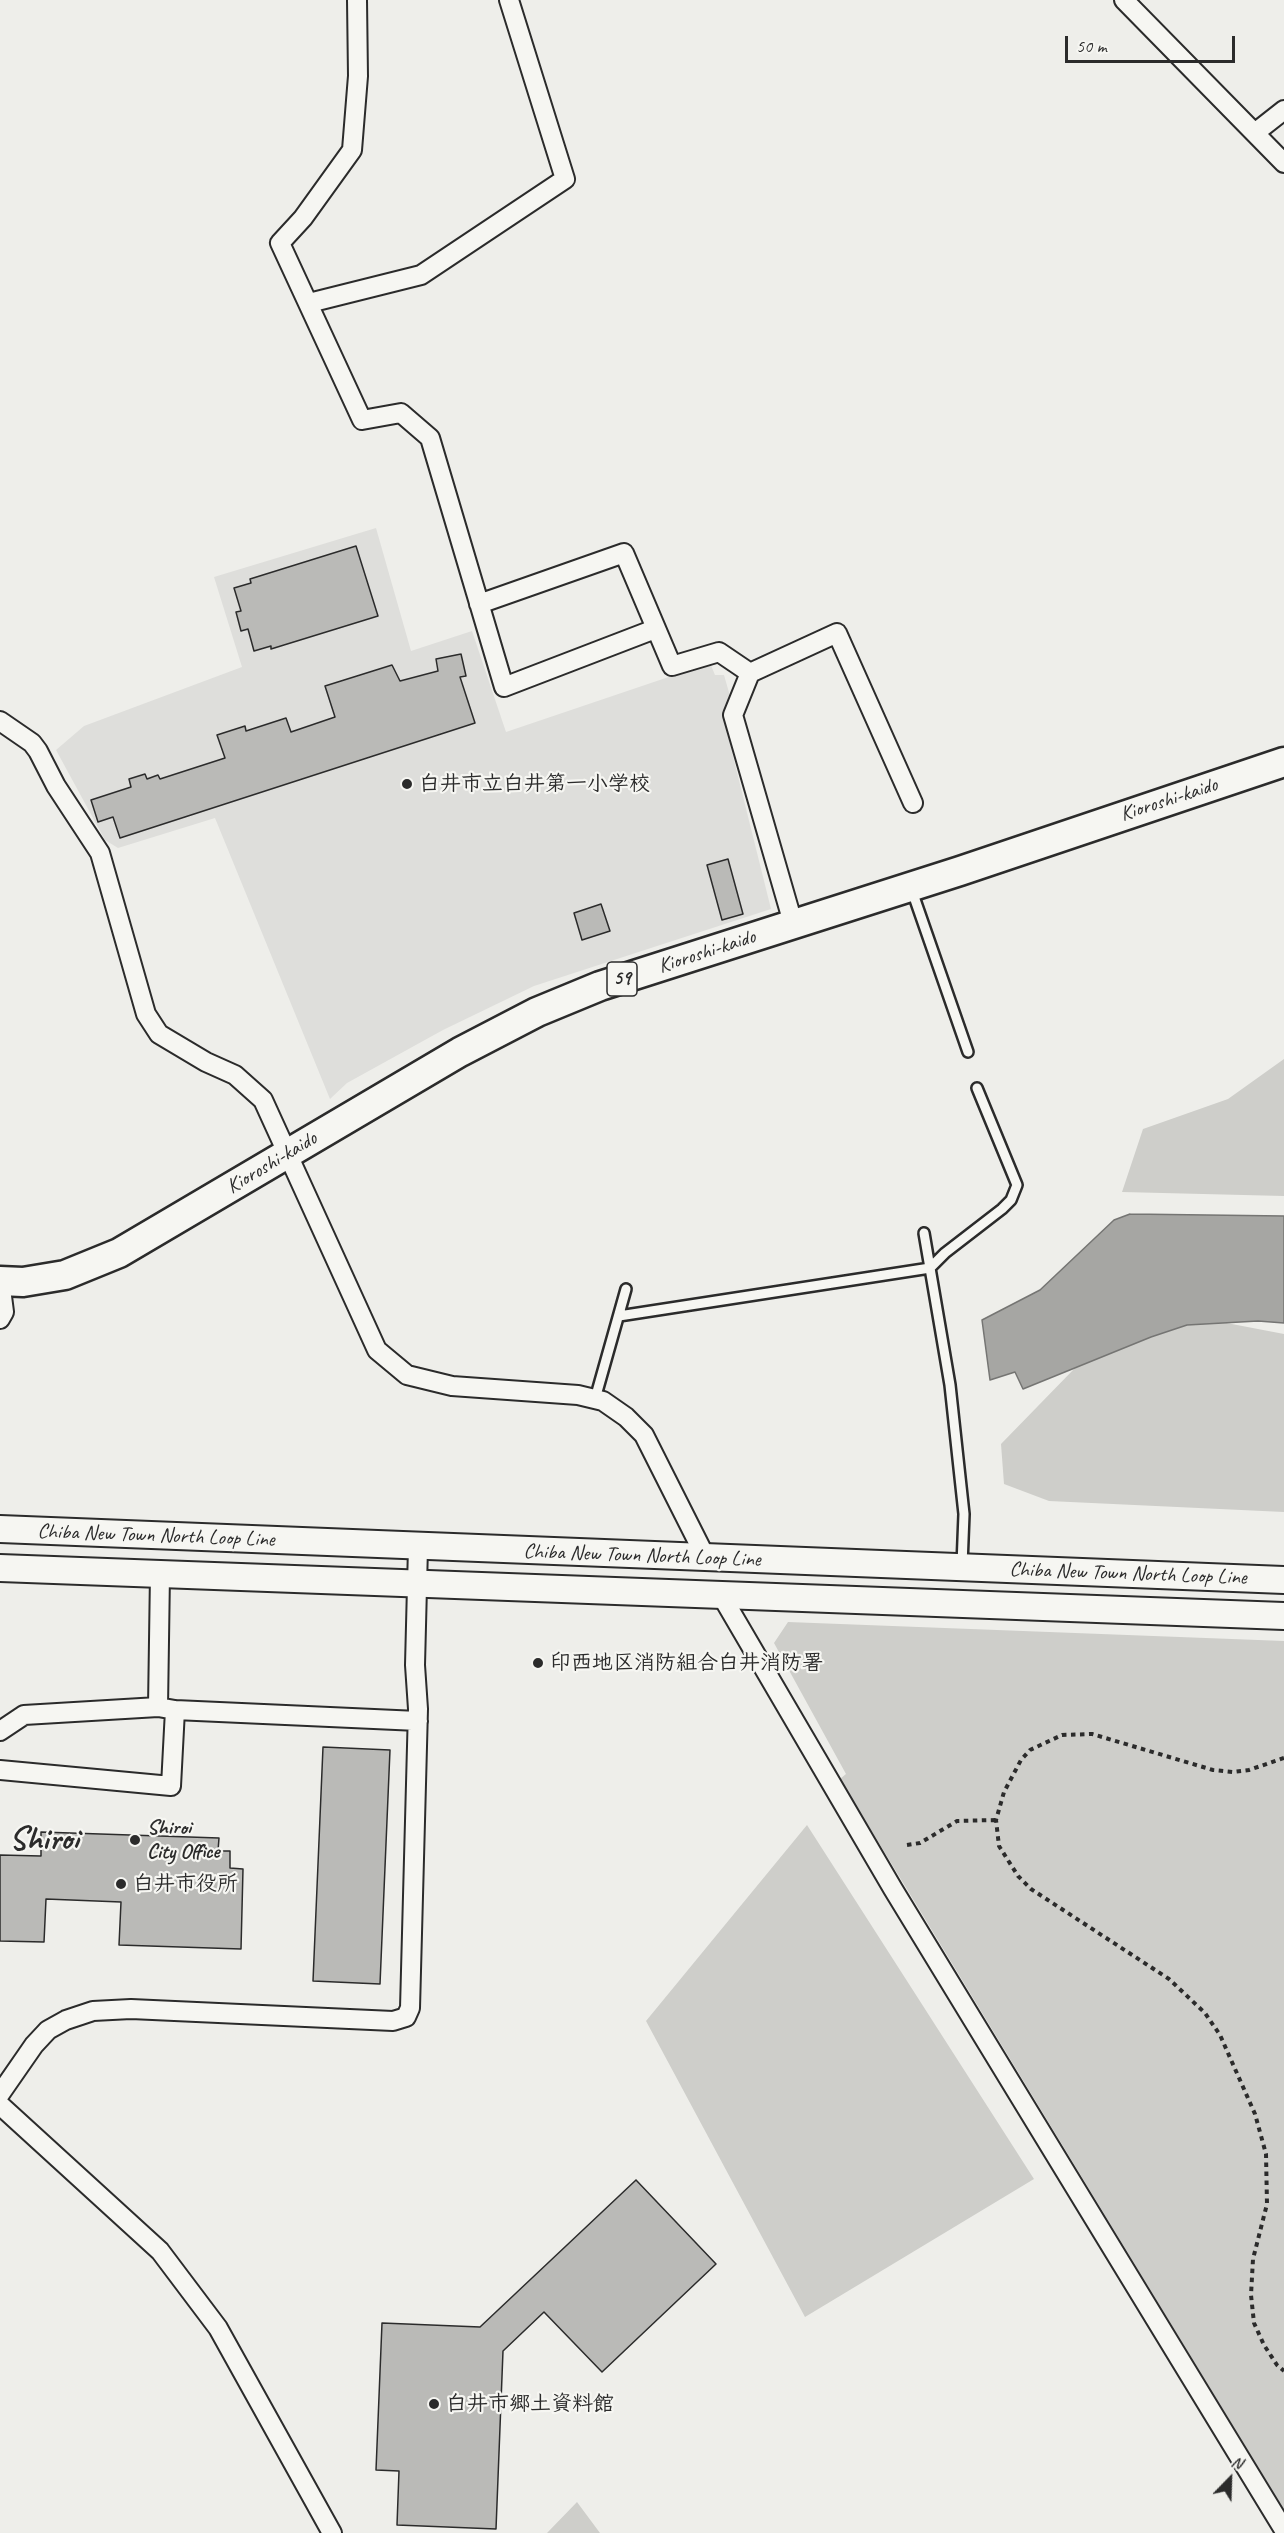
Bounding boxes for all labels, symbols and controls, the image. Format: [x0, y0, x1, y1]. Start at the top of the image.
scale bar [1068, 24, 1238, 62]
text: 50 m [1076, 35, 1107, 57]
place label: 白井市立白井第一小学校 [419, 771, 650, 797]
street label: Kioroshi-kaido [1117, 772, 1221, 828]
marker: 白井市立白井第一小学校 [400, 777, 414, 791]
street label: Kioroshi-kaido [655, 924, 759, 980]
road number: 59 [607, 962, 637, 996]
street label: Kioroshi-kaido [222, 1126, 322, 1200]
street label: Chiba New Town North Loop Line [37, 1519, 275, 1553]
street label: Chiba New Town North Loop Line [523, 1539, 761, 1573]
street label: Chiba New Town North Loop Line [1009, 1557, 1247, 1591]
place label: 印西地区消防組合白井消防署 [550, 1650, 823, 1676]
marker: 印西地区消防組合白井消防署 [531, 1656, 545, 1670]
place label: Shiroi City Office [147, 1815, 219, 1865]
district label: Shiroi [9, 1820, 79, 1860]
marker: Shiroi City Office [128, 1833, 142, 1847]
place label: 白井市役所 [133, 1871, 238, 1897]
marker: 白井市役所 [114, 1877, 128, 1891]
place label: 白井市郷土資料館 [446, 2391, 614, 2417]
marker: 白井市郷土資料館 [427, 2397, 441, 2411]
north arrow [1200, 2449, 1260, 2509]
text: N [1229, 2451, 1245, 2474]

